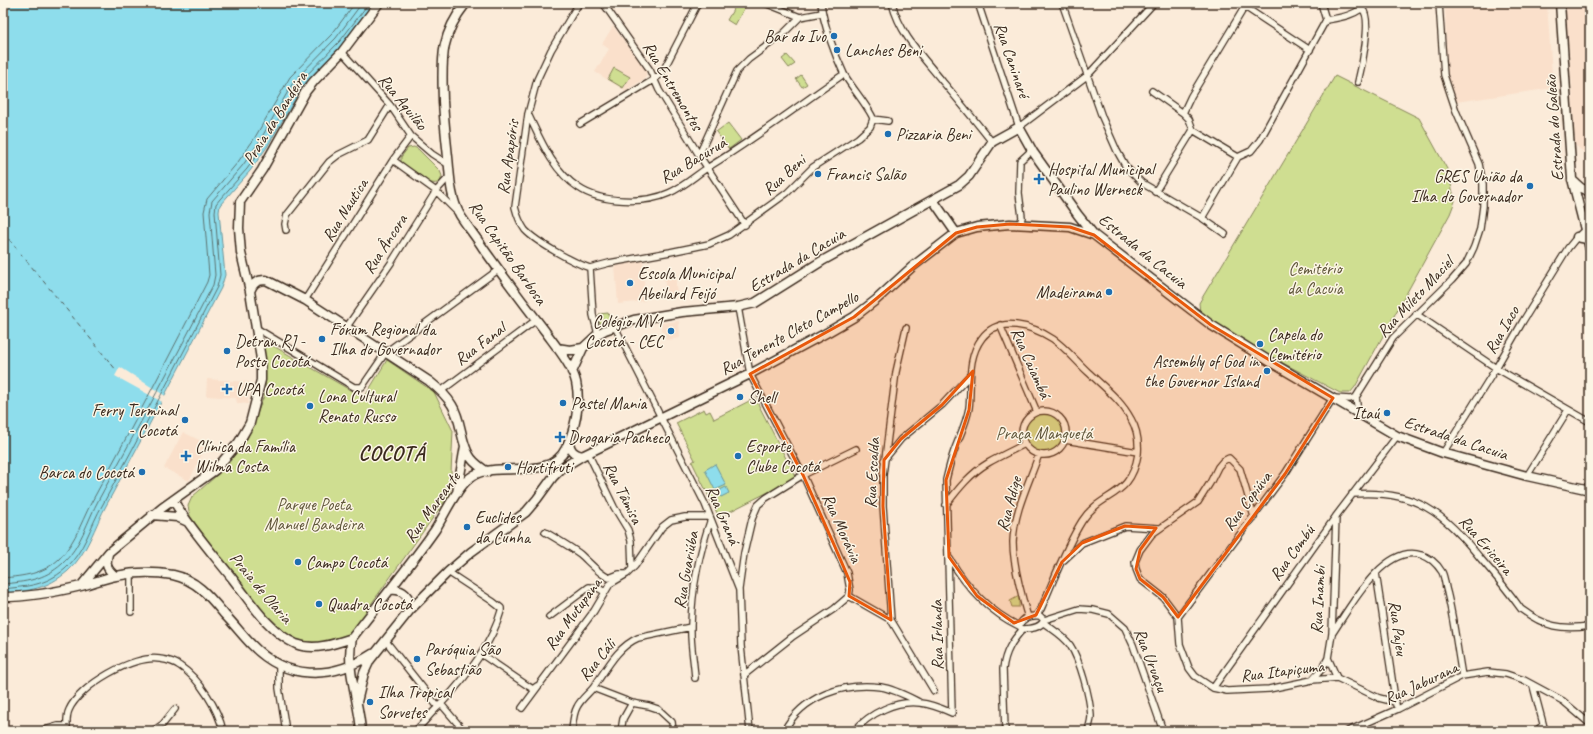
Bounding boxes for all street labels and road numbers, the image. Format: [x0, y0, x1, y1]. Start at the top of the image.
street label: Rua Caninaré [989, 20, 1035, 103]
street label: Rua Entremontes [638, 38, 709, 136]
street label: Praia da Bandeira [238, 67, 312, 168]
street label: Rua Aquilão [374, 70, 433, 135]
street label: Estrada do Galeão [1540, 73, 1568, 182]
street label: Rua Apapóris [492, 117, 524, 196]
street label: Rua Bacuruá [656, 131, 731, 188]
street label: Rua Beni [758, 149, 811, 200]
street label: Rua Nautica [317, 173, 374, 245]
street label: Rua Capitão Barbosa [464, 197, 553, 310]
street label: Rua Âncora [358, 209, 413, 278]
street label: Estrada da Cacuia [1094, 209, 1193, 294]
street label: Estrada da Cacuia [745, 222, 850, 297]
street label: Rua Mileto Maciel [1372, 250, 1460, 342]
street label: Rua Tenente Cleto Campello [716, 286, 863, 380]
street label: Rua Iaco [1480, 302, 1525, 358]
street label: Rua Fanal [450, 316, 512, 370]
street label: Rua Caiambá [1006, 324, 1057, 403]
street label: Estrada da Cacuia [1401, 411, 1512, 465]
street label: Rua Escalda [860, 436, 884, 509]
street label: Rua Tâmisa [599, 459, 648, 528]
street label: Rua Mareante [399, 466, 466, 546]
street label: Rua Copiúva [1218, 466, 1277, 535]
street label: Rua Adige [992, 473, 1027, 534]
street label: Rua Graná [701, 482, 745, 549]
street label: Rua Morávia [817, 490, 867, 567]
street label: Rua Ericeira [1454, 511, 1519, 581]
street label: Rua Combú [1265, 520, 1320, 585]
street label: Rua Guariúba [669, 528, 703, 610]
street label: Praia de Olaria [225, 548, 298, 629]
street label: Rua Inambi [1306, 564, 1330, 635]
street label: Rua Mutupana [540, 572, 607, 654]
street label: Rua Irlanda [926, 598, 948, 670]
street label: Rua Pajeu [1384, 599, 1412, 659]
street label: Rua Uruaçu [1129, 625, 1173, 696]
street label: Rua Cáli [574, 634, 621, 685]
street label: Rua Itapiçuma [1239, 655, 1326, 687]
street label: Rua Jaburana [1381, 656, 1463, 709]

